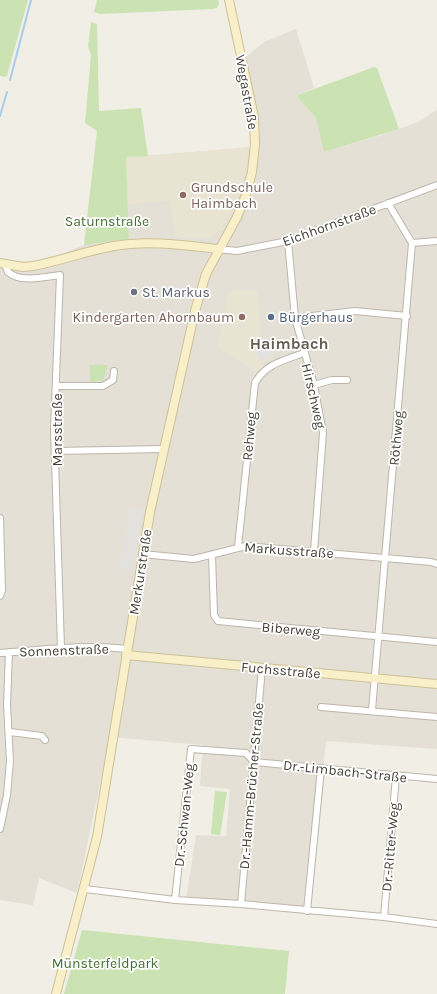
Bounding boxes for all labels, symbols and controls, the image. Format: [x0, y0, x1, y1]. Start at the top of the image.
street label: Wegastraße [232, 53, 261, 131]
place label: Grundschule Haimbach [191, 179, 273, 212]
marker: Grundschule Haimbach [178, 190, 188, 200]
street label: Eichhornstraße [280, 201, 378, 250]
park label: Saturnstraße [65, 213, 149, 230]
place label: St. Markus [142, 284, 210, 301]
marker: St. Markus [129, 287, 139, 297]
place label: Kindergarten Ahornbaum [72, 309, 234, 326]
place label: Bürgerhaus [279, 309, 353, 326]
marker: Kindergarten Ahornbaum [237, 312, 247, 322]
marker: Bürgerhaus [266, 312, 276, 322]
district label: Haimbach [250, 334, 328, 353]
street label: Hirschweg [298, 362, 329, 431]
street label: Marsstraße [49, 393, 66, 467]
street label: Röthweg [386, 410, 407, 466]
street label: Rehweg [239, 411, 260, 461]
street label: Merkurstraße [125, 528, 156, 616]
street label: Markusstraße [244, 539, 334, 562]
street label: Biberweg [261, 618, 321, 641]
street label: Sonnenstraße [19, 640, 109, 661]
street label: Fuchsstraße [241, 659, 321, 682]
street label: Dr.-Hamm-Brücher-Straße [236, 702, 267, 870]
street label: Dr.-Limbach-Straße [282, 757, 408, 786]
street label: Dr.-Schwan-Weg [171, 762, 198, 868]
street label: Dr.-Ritter-Weg [378, 802, 403, 892]
park label: Münsterfeldpark [52, 955, 158, 972]

